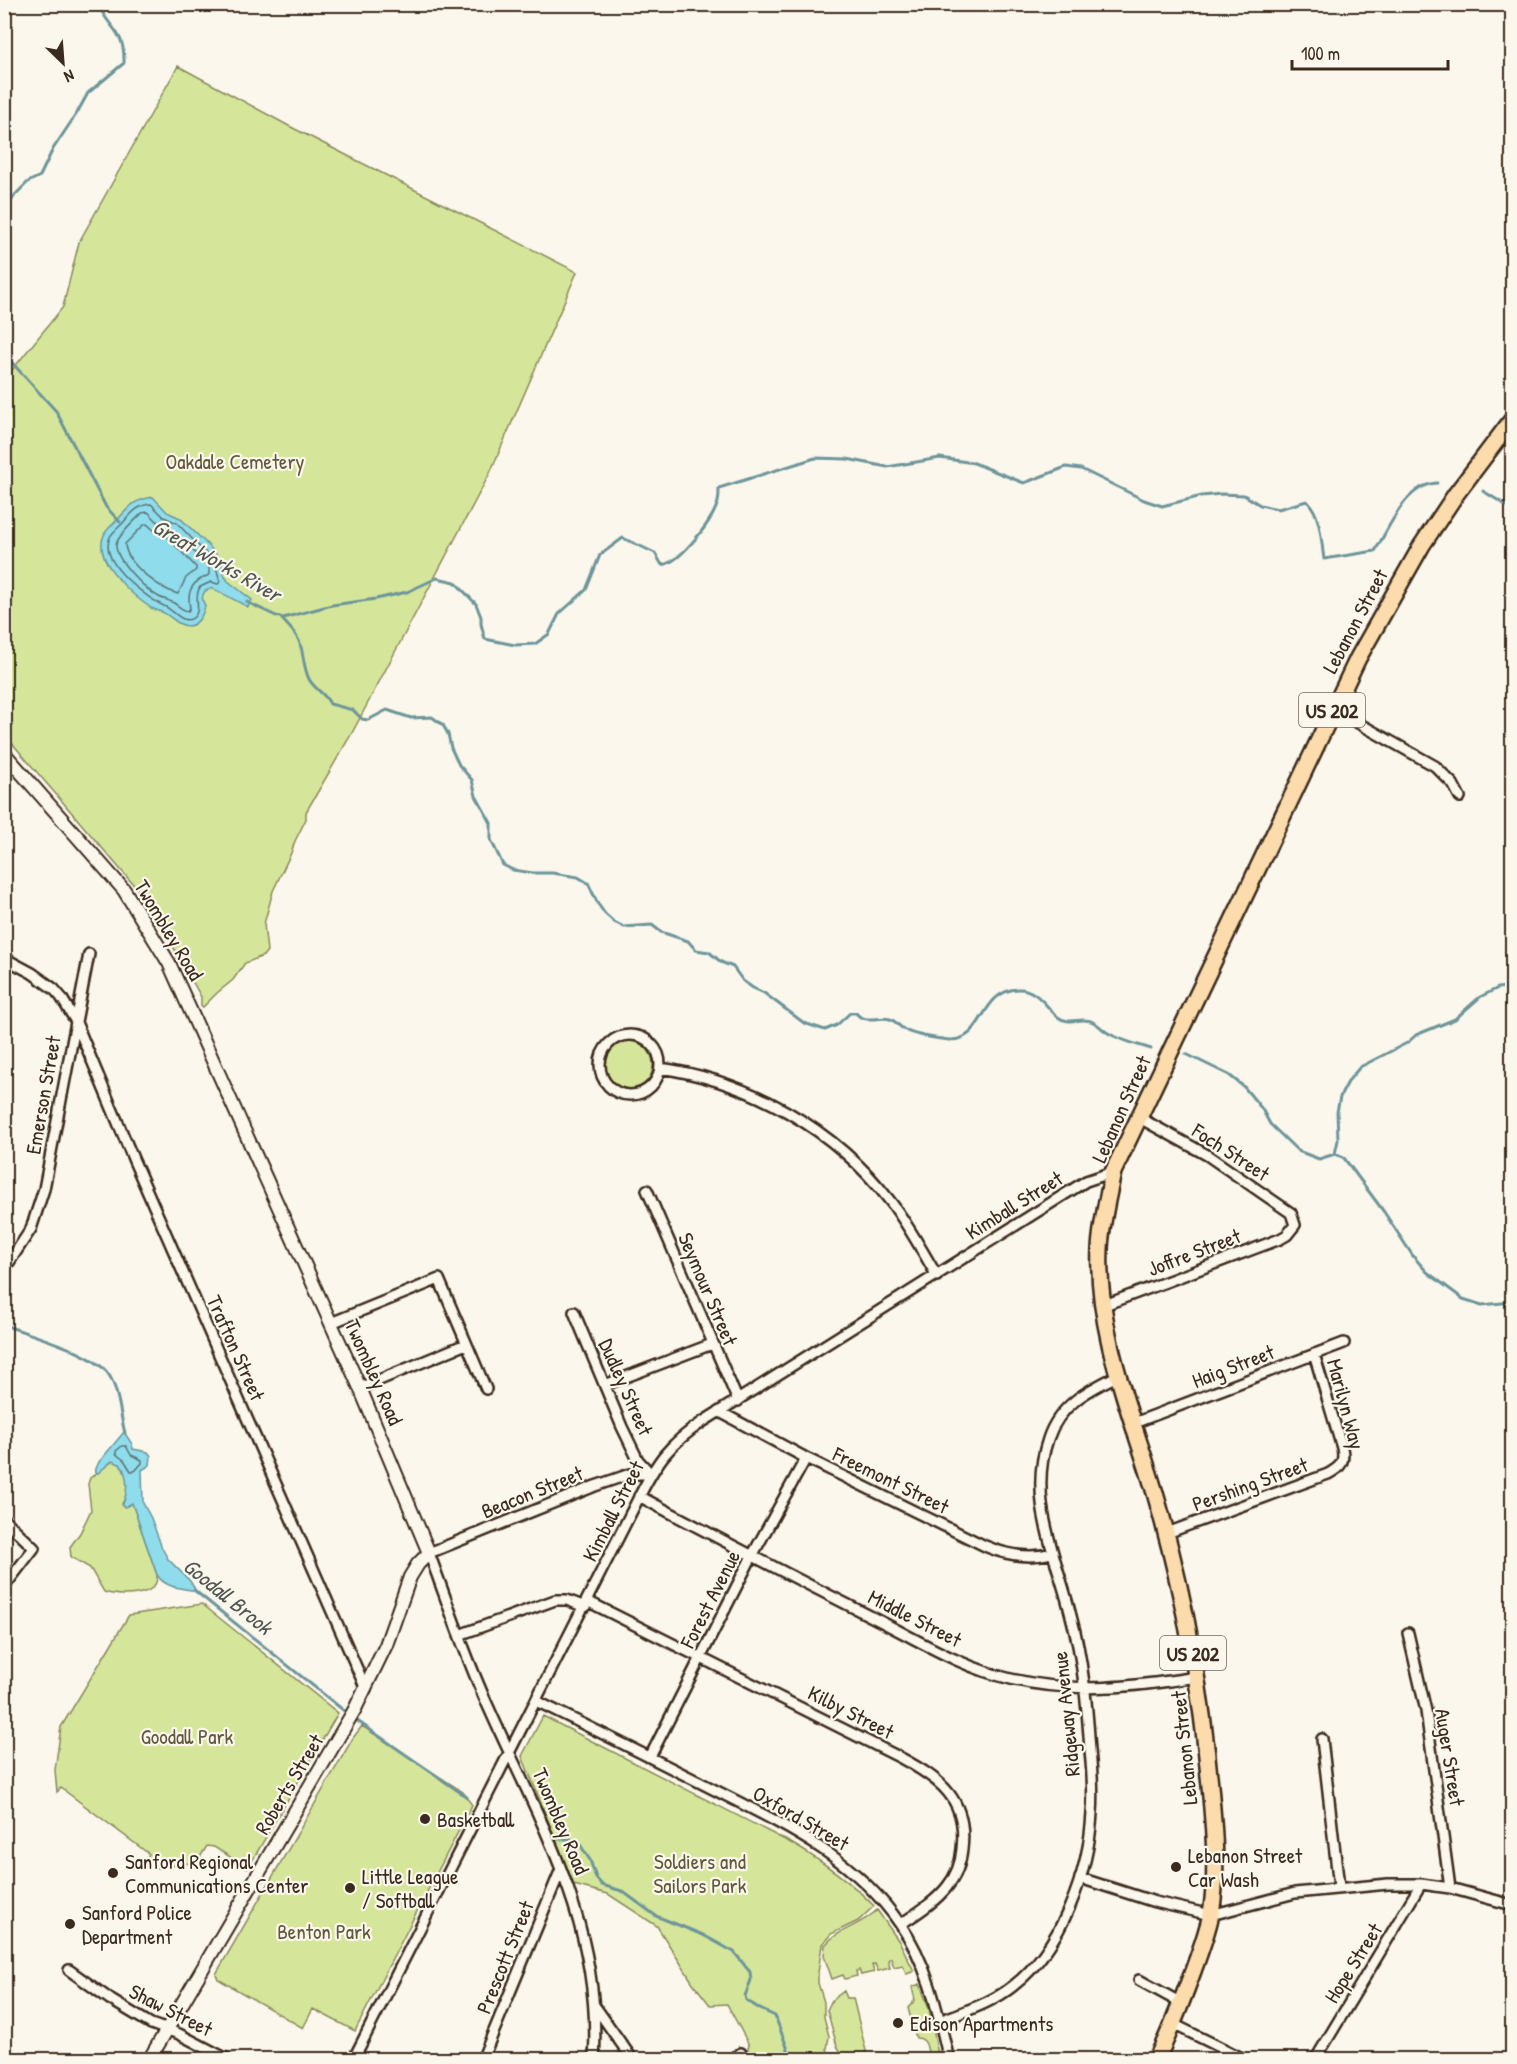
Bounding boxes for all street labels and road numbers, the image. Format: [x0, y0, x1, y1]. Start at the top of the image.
street label: Lebanon Street [1315, 563, 1395, 678]
road number: US 202 [1299, 693, 1365, 727]
street label: Twombley Road [127, 874, 211, 986]
street label: Emerson Street [18, 1033, 68, 1156]
street label: Lebanon Street [1085, 1050, 1158, 1167]
street label: Foch Street [1186, 1116, 1276, 1188]
street label: Kimball Street [960, 1163, 1069, 1246]
street label: Joffre Street [1143, 1221, 1245, 1283]
street label: Seymour Street [671, 1228, 745, 1351]
street label: Trafton Street [200, 1291, 272, 1406]
street label: Twombley Road [338, 1314, 410, 1430]
street label: Dudley Street [592, 1334, 661, 1441]
street label: Haig Street [1188, 1337, 1279, 1395]
street label: Marilyn Way [1320, 1356, 1372, 1452]
street label: Freemont Street [827, 1439, 955, 1521]
street label: Pershing Street [1188, 1449, 1312, 1518]
street label: Kimball Street [575, 1455, 651, 1566]
street label: Beacon Street [477, 1458, 588, 1525]
street label: Forest Avenue [673, 1545, 747, 1654]
street label: Middle Street [863, 1582, 967, 1654]
road number: US 202 [1160, 1636, 1226, 1670]
street label: Ridgeway Avenue [1045, 1650, 1087, 1778]
street label: Kilby Street [803, 1678, 899, 1746]
street label: Lebanon Street [1164, 1689, 1204, 1806]
street label: Auger Street [1428, 1706, 1472, 1809]
street label: Roberts Street [248, 1728, 331, 1840]
street label: Twombley Road [526, 1763, 596, 1879]
street label: Oxford Street [747, 1779, 855, 1858]
street label: Prescott Street [469, 1895, 541, 2018]
street label: Hope Street [1317, 1917, 1389, 2009]
street label: Shaw Street [124, 1977, 218, 2044]

